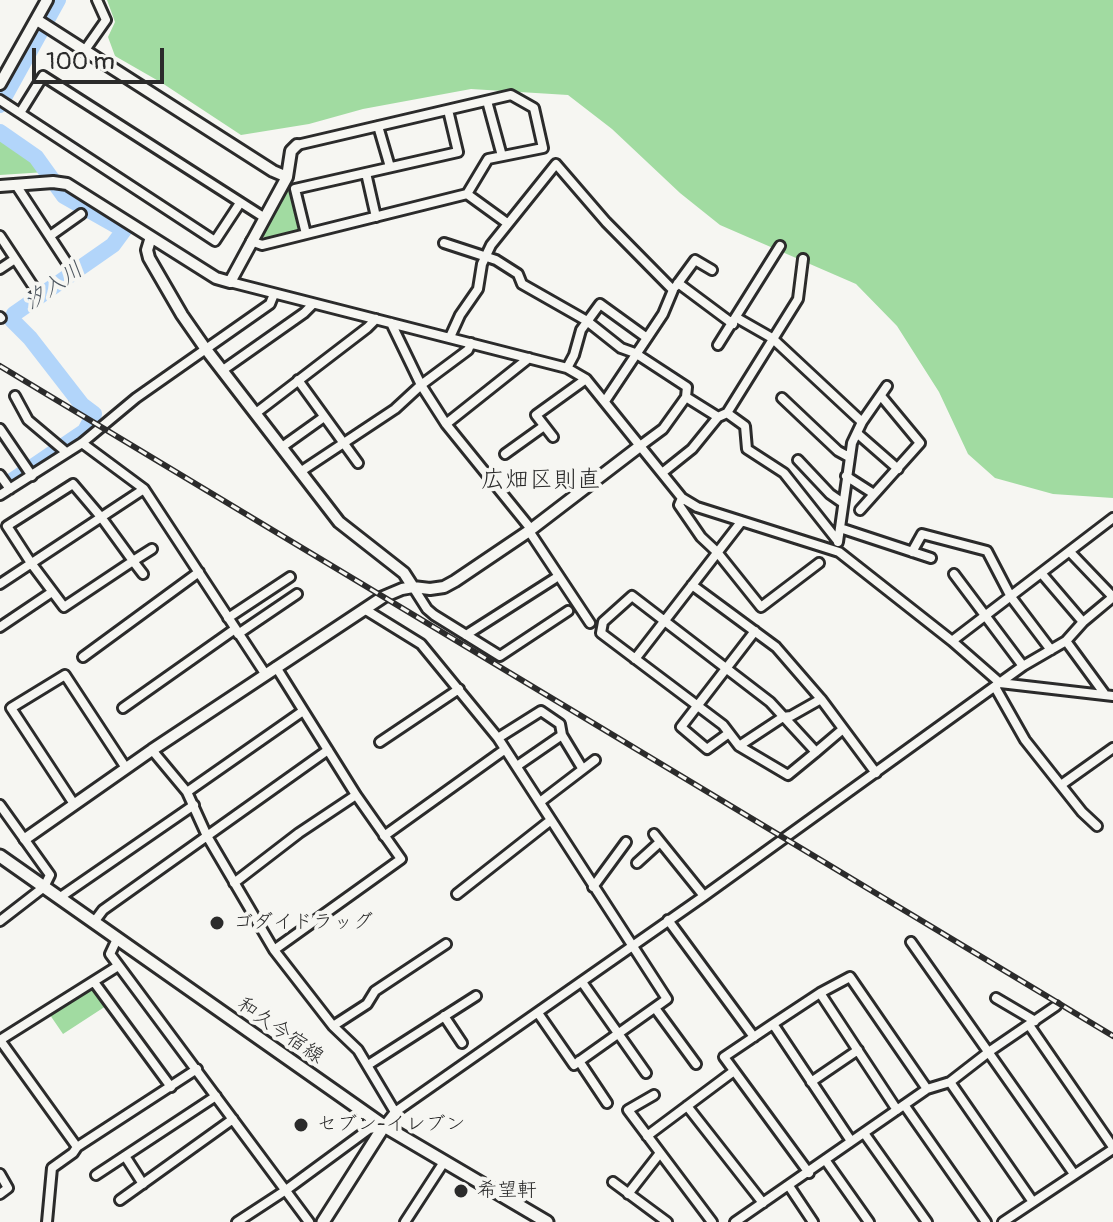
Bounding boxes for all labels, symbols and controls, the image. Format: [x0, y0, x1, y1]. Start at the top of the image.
scale bar [36, 32, 168, 82]
text: 100 m [46, 47, 115, 76]
water label: 汐入川 [19, 257, 89, 317]
district label: 広畑区則直 [481, 467, 601, 495]
place label: ゴダイドラッグ [233, 911, 373, 935]
marker: ゴダイドラッグ [208, 914, 226, 932]
street label: 和久今宿線 [232, 992, 328, 1070]
place label: セブン-イレブン [317, 1113, 466, 1137]
marker: セブン-イレブン [292, 1116, 310, 1134]
place label: 希望軒 [477, 1179, 537, 1203]
marker: 希望軒 [452, 1182, 470, 1200]

